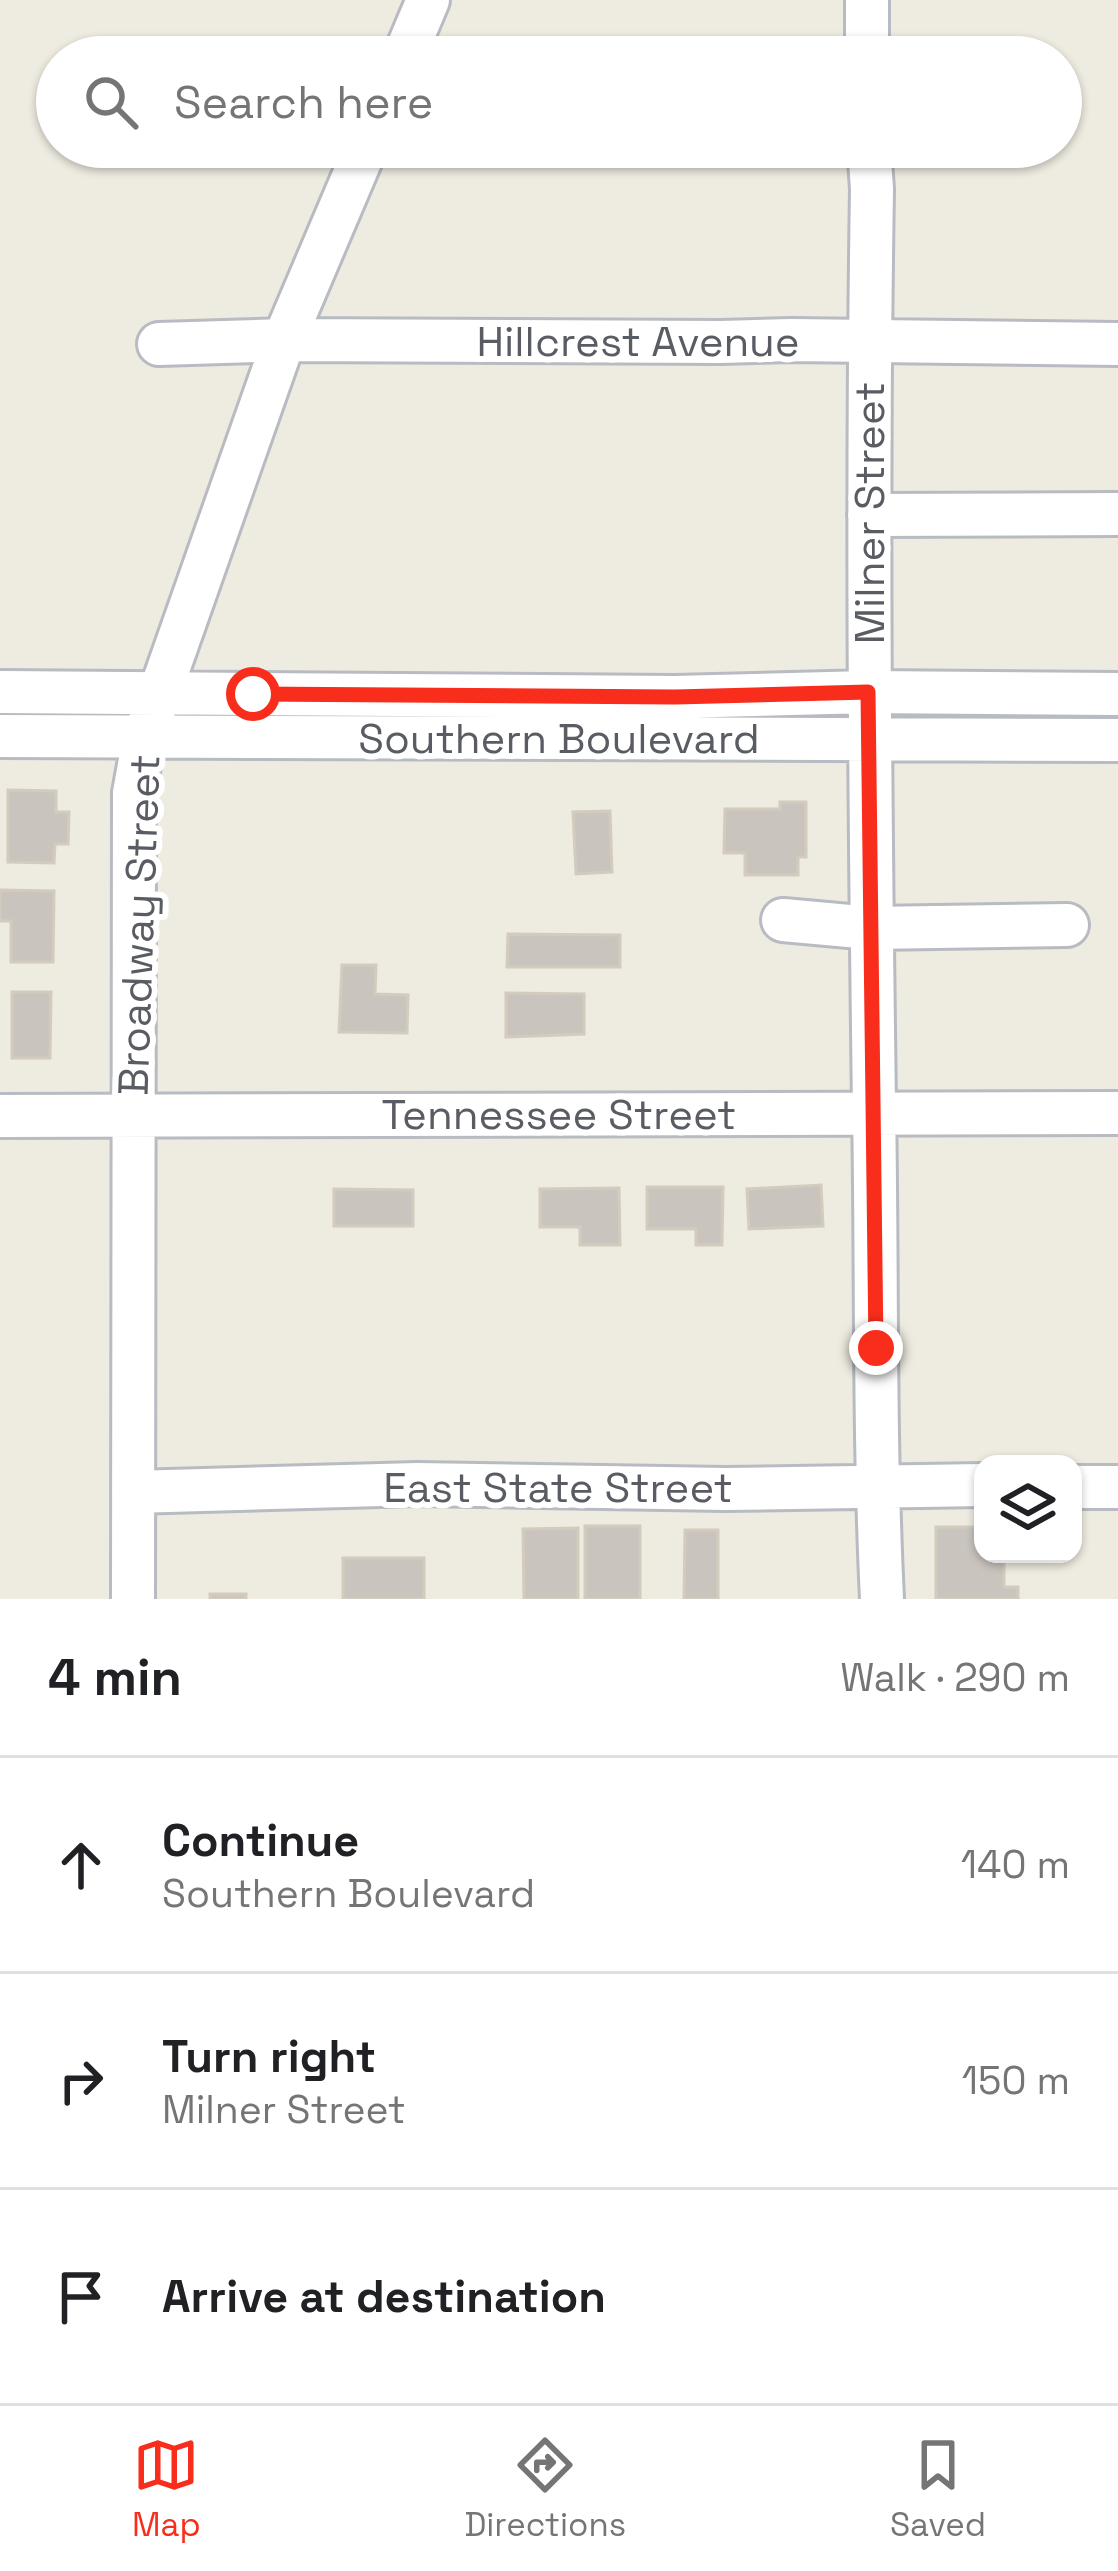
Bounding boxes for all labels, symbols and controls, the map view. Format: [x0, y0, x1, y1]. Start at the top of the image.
search box [36, 36, 1082, 168]
icon: search [78, 69, 144, 135]
text: Search here [174, 74, 433, 131]
street label: Hillcrest Avenue [476, 315, 800, 368]
street label: Milner Street [843, 382, 896, 644]
route start [226, 667, 280, 721]
street label: Southern Boulevard [358, 712, 760, 765]
street label: Broadway Street [107, 754, 171, 1096]
street label: Tennessee Street [382, 1088, 736, 1141]
route end [849, 1321, 903, 1375]
map controls [974, 1455, 1082, 1563]
button: layers [974, 1455, 1082, 1563]
street label: East State Street [383, 1461, 733, 1514]
text: 4 min [48, 1645, 182, 1710]
text: Walk · 290 m [840, 1653, 1070, 1702]
text: Continue [162, 1812, 359, 1869]
icon: ahead [48, 1832, 114, 1898]
text: 140 m [961, 1840, 1070, 1889]
text: Southern Boulevard [162, 1869, 535, 1918]
text: Turn right [162, 2028, 376, 2085]
icon: right [48, 2048, 114, 2114]
text: 150 m [962, 2056, 1070, 2105]
text: Milner Street [162, 2085, 406, 2134]
icon: arrive [48, 2264, 114, 2330]
text: Arrive at destination [162, 2268, 606, 2325]
tab: Map [132, 2432, 201, 2546]
tab: Directions [464, 2432, 626, 2546]
tab: Saved [890, 2432, 986, 2546]

